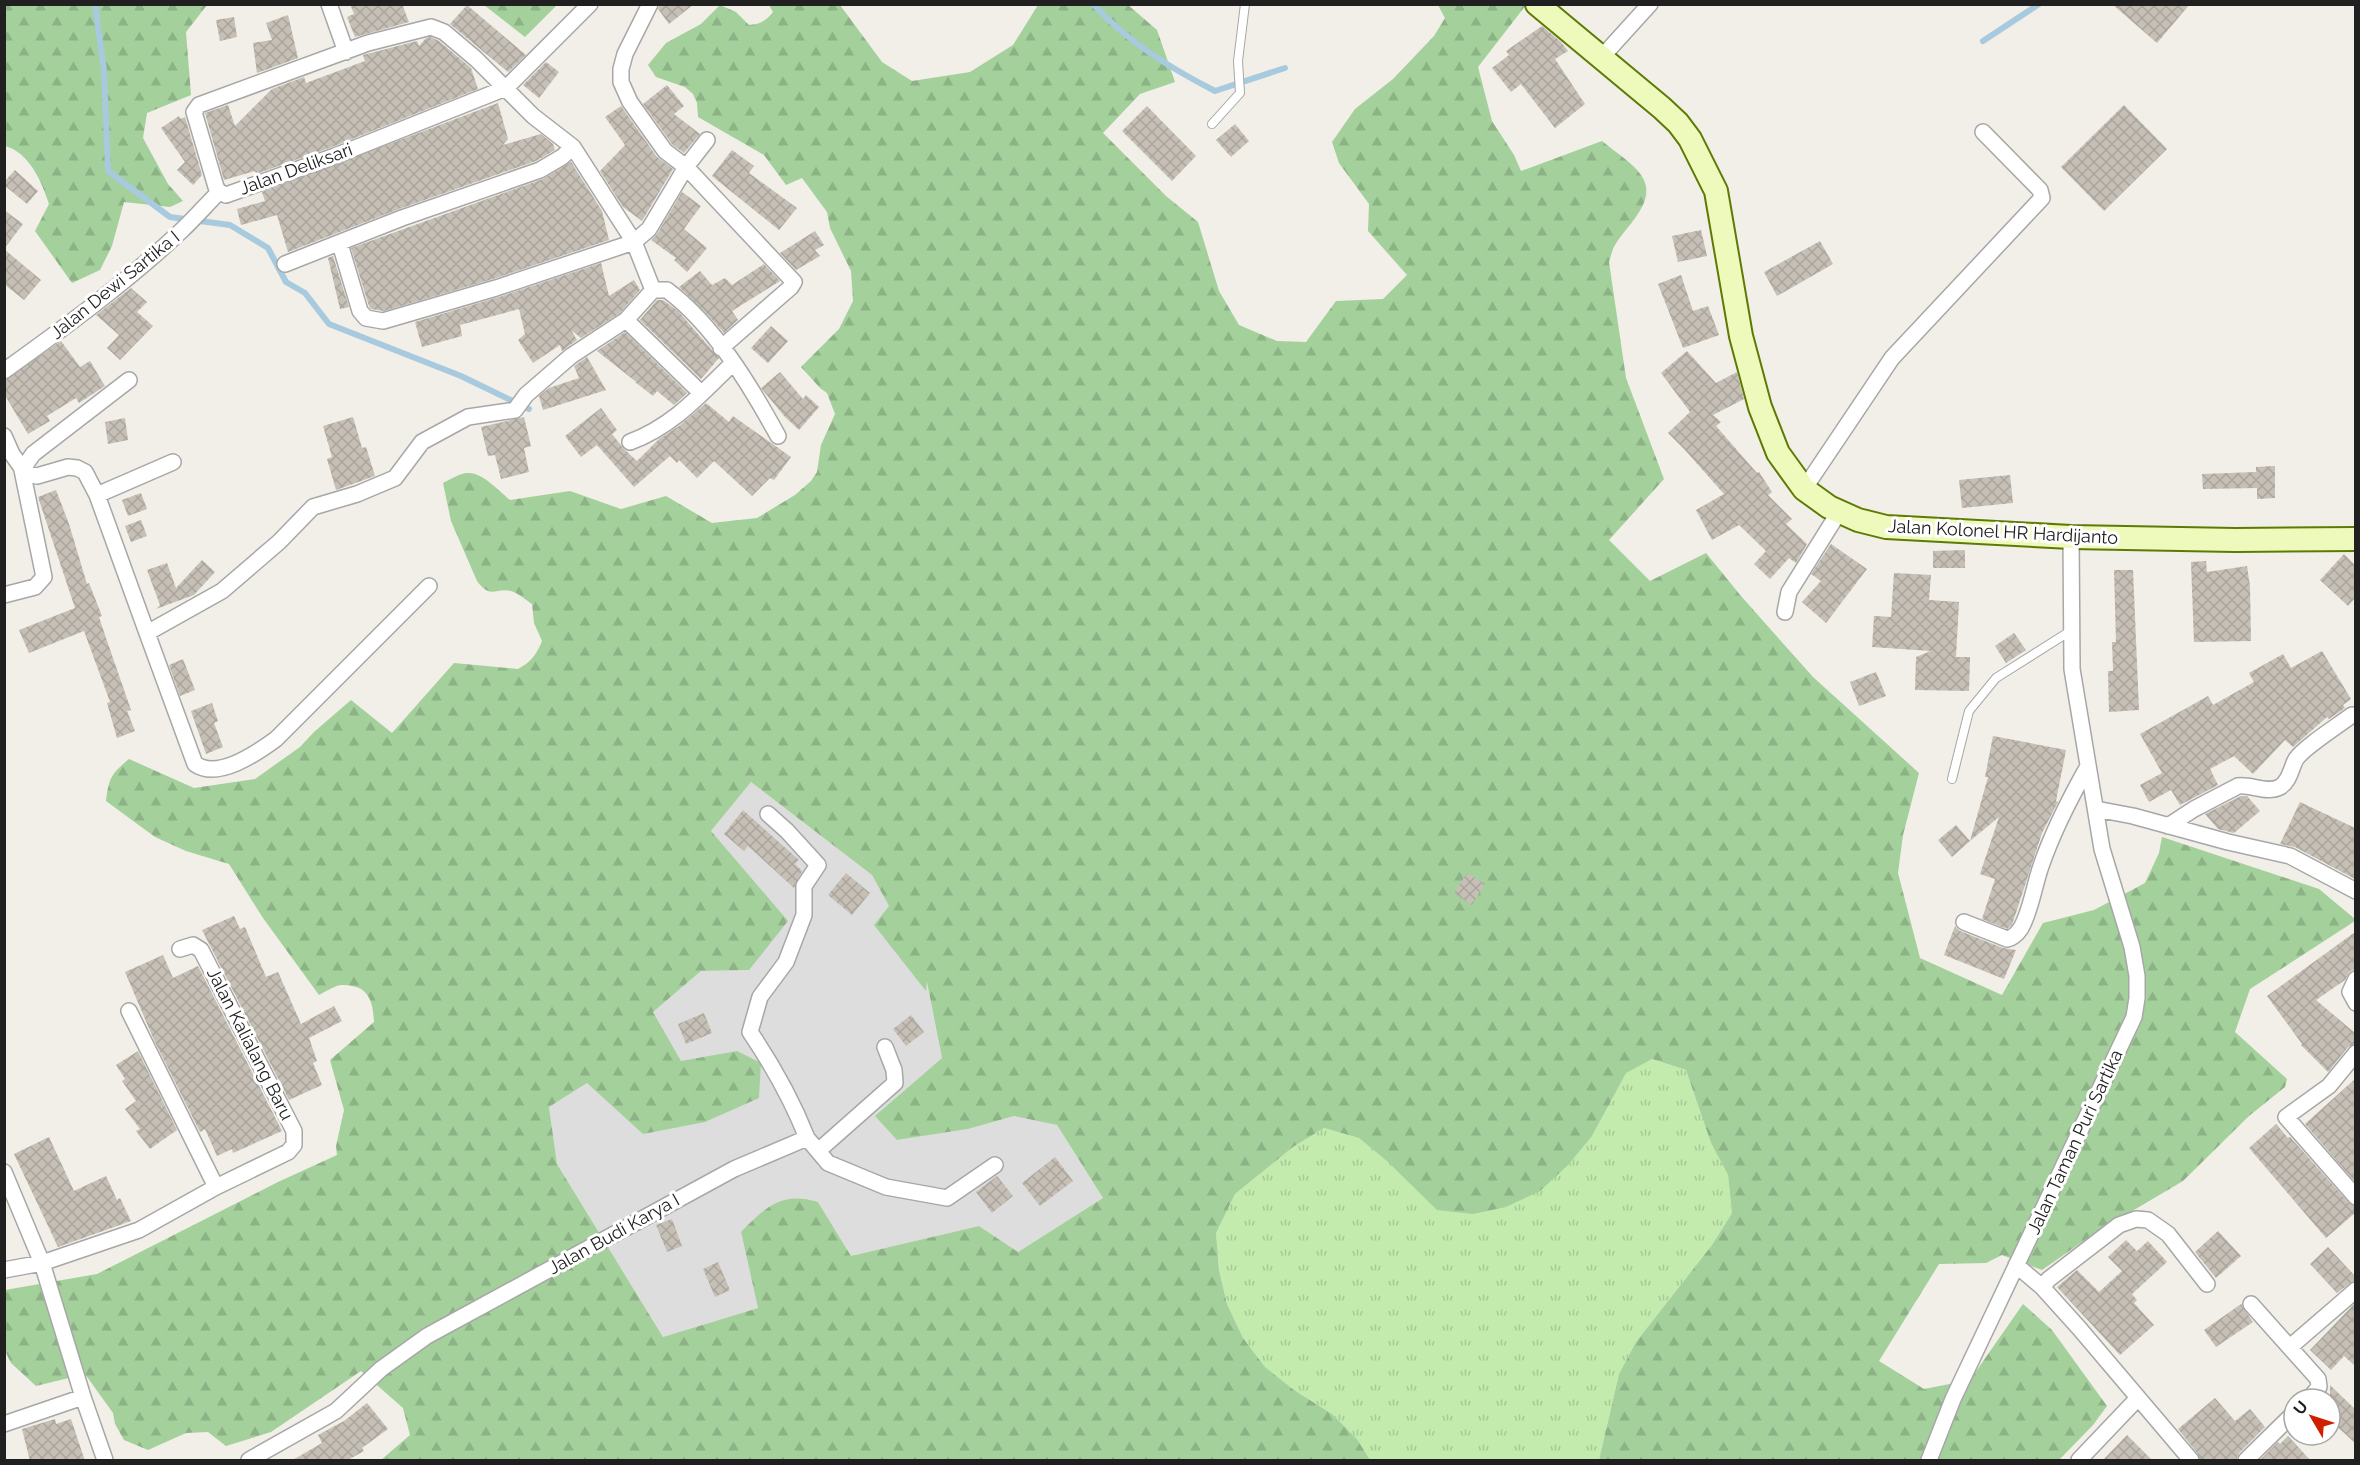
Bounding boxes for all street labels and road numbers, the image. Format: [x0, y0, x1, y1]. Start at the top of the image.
street label: Jalan Deliksari [236, 138, 355, 199]
street label: Jalan Dewi Sartika I [46, 226, 183, 343]
street label: Jalan Kolonel HR Hardijanto [1888, 515, 2119, 548]
street label: Jalan Kalialang Baru [203, 964, 298, 1123]
street label: Jalan Taman Puri Sartika [2023, 1046, 2127, 1237]
street label: Jalan Budi Karya I [545, 1189, 683, 1278]

